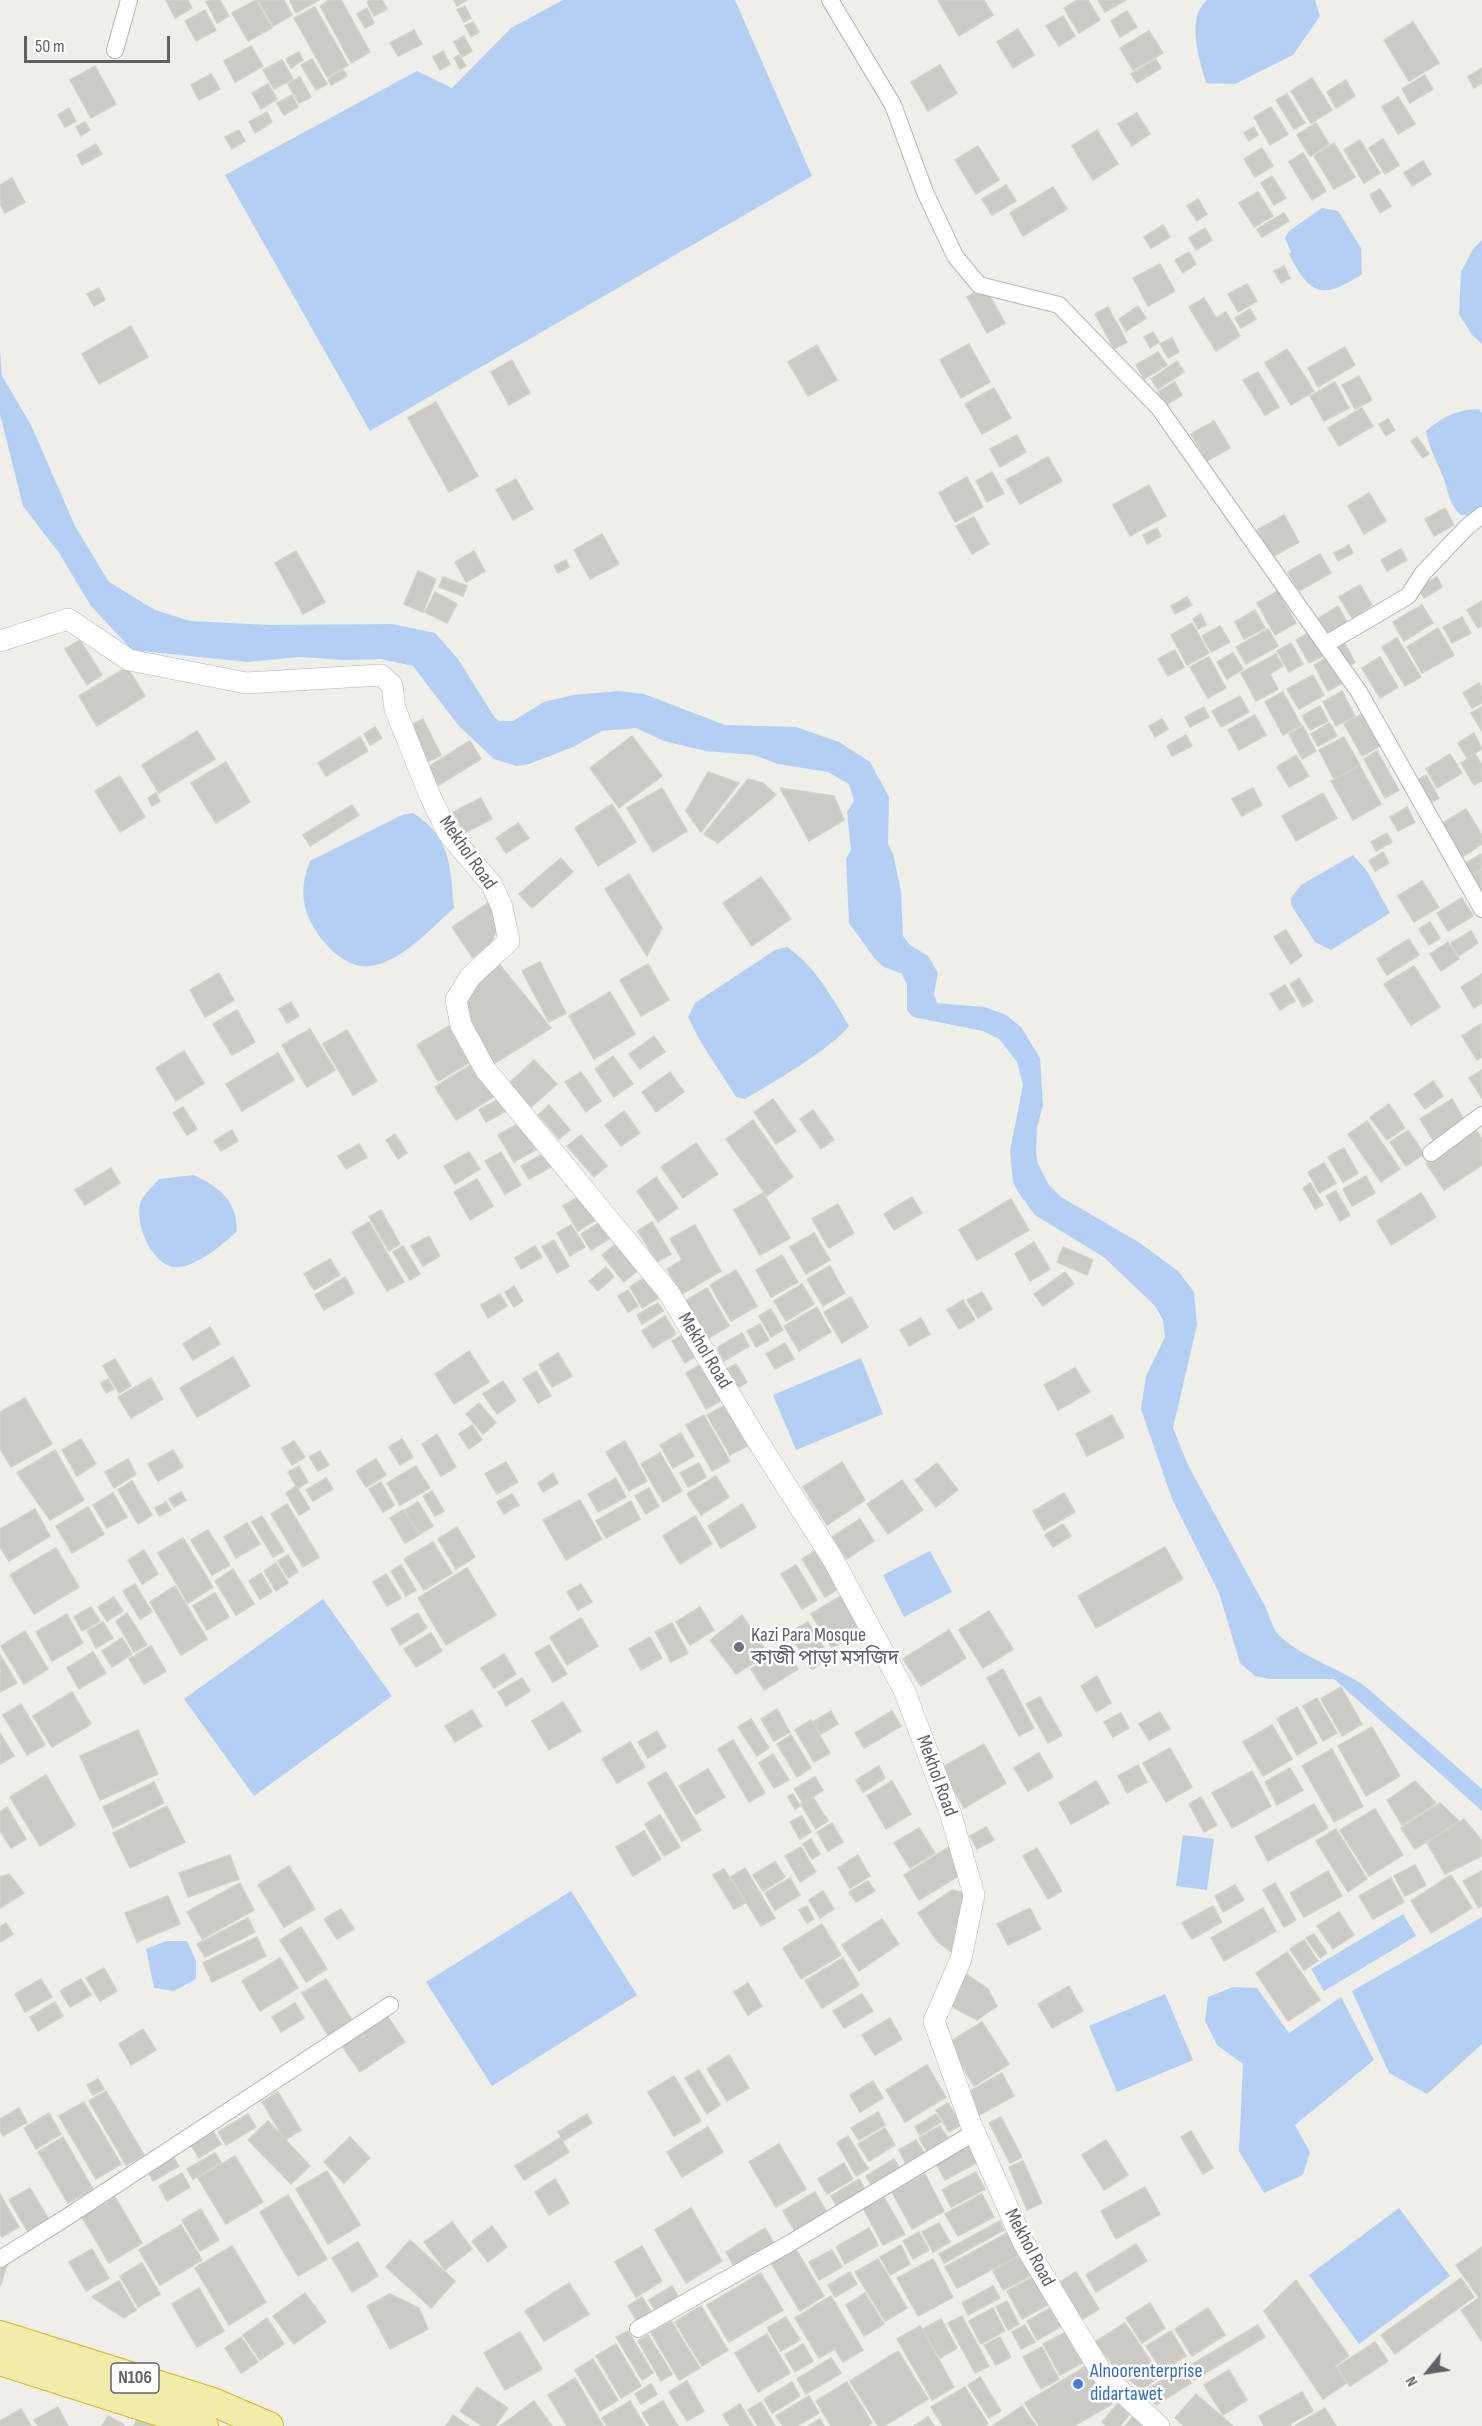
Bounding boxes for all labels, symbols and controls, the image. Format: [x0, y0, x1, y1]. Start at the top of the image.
scale bar [27, 24, 172, 62]
text: 50 m [35, 36, 65, 57]
street label: Mekhol Road [433, 811, 501, 895]
street label: Mekhol Road [672, 1309, 736, 1393]
place label: Kazi Para Mosque কাজী পাড়া মসজিদ [751, 1624, 899, 1671]
marker: Kazi Para Mosque কাজী পাড়া মসজিদ [732, 1640, 746, 1654]
street label: Mekhol Road [910, 1732, 962, 1820]
street label: Mekhol Road [999, 2205, 1059, 2291]
north arrow [1398, 2342, 1458, 2402]
place label: Alnoorenterprise didartawet [1090, 2360, 1203, 2407]
road number: N106 [111, 2363, 159, 2393]
text: N [1402, 2373, 1422, 2390]
marker: Alnoorenterprise didartawet [1071, 2377, 1085, 2391]

